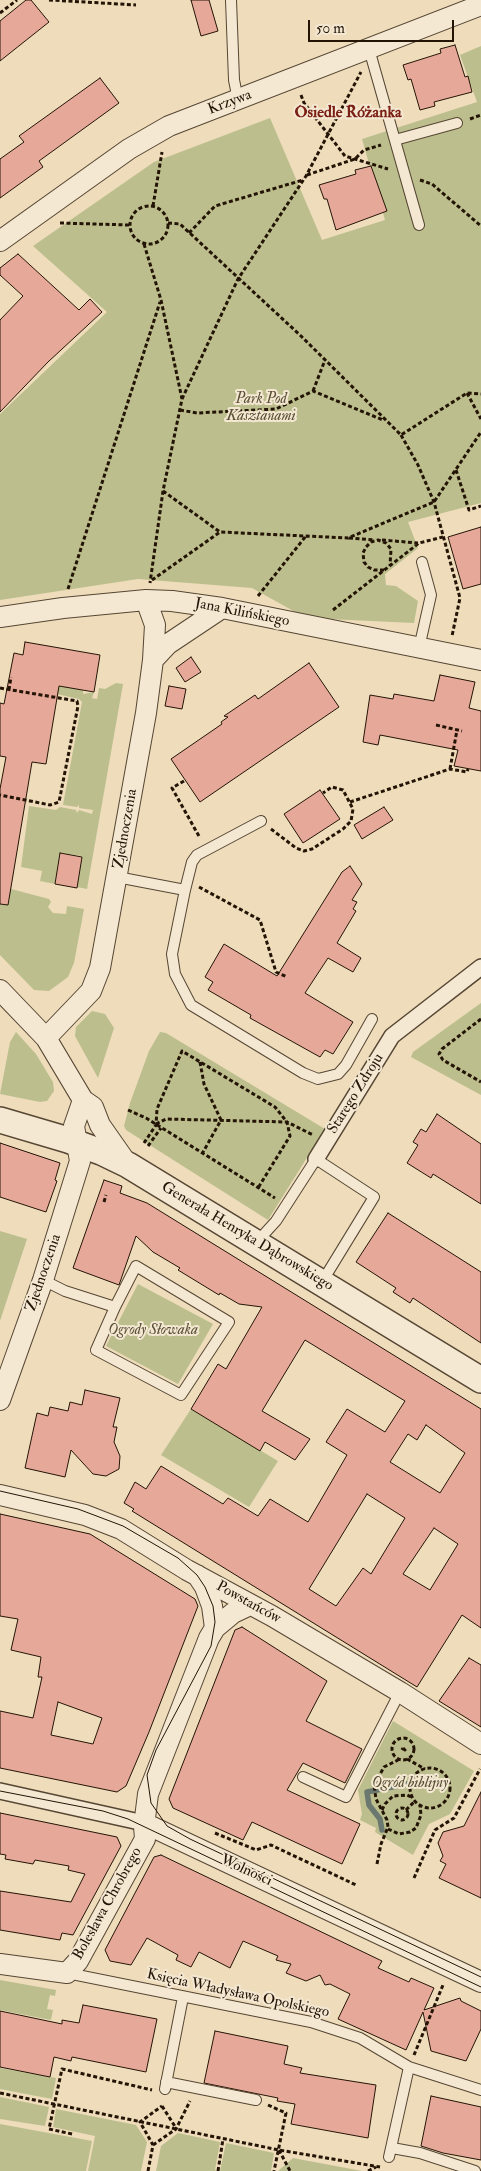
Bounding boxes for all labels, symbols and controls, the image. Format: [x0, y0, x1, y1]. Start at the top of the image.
scale bar [311, 10, 457, 42]
text: 50 m [316, 19, 345, 38]
street label: Krzywa [206, 86, 254, 120]
district label: Osiedle Różanka [294, 104, 402, 124]
park label: Park Pod Kasztanami [226, 391, 296, 426]
street label: Jana Kilińskiego [193, 595, 291, 631]
street label: Zjednoczenia [110, 788, 142, 870]
street label: Starego Zdroju [324, 1050, 388, 1138]
street label: Generała Henryka Dąbrowskiego [158, 1178, 336, 1296]
street label: Zjednoczenia [22, 1232, 66, 1314]
park label: Ogrody Słowaka [108, 1322, 198, 1340]
street label: Powstańców [213, 1578, 283, 1628]
park label: Ogród biblijny [372, 1775, 448, 1793]
street label: Bolesława Chrobrego [70, 1845, 146, 1963]
street label: Wolności [217, 1851, 275, 1891]
street label: Księcia Władysława Opolskiego [145, 1966, 331, 2022]

